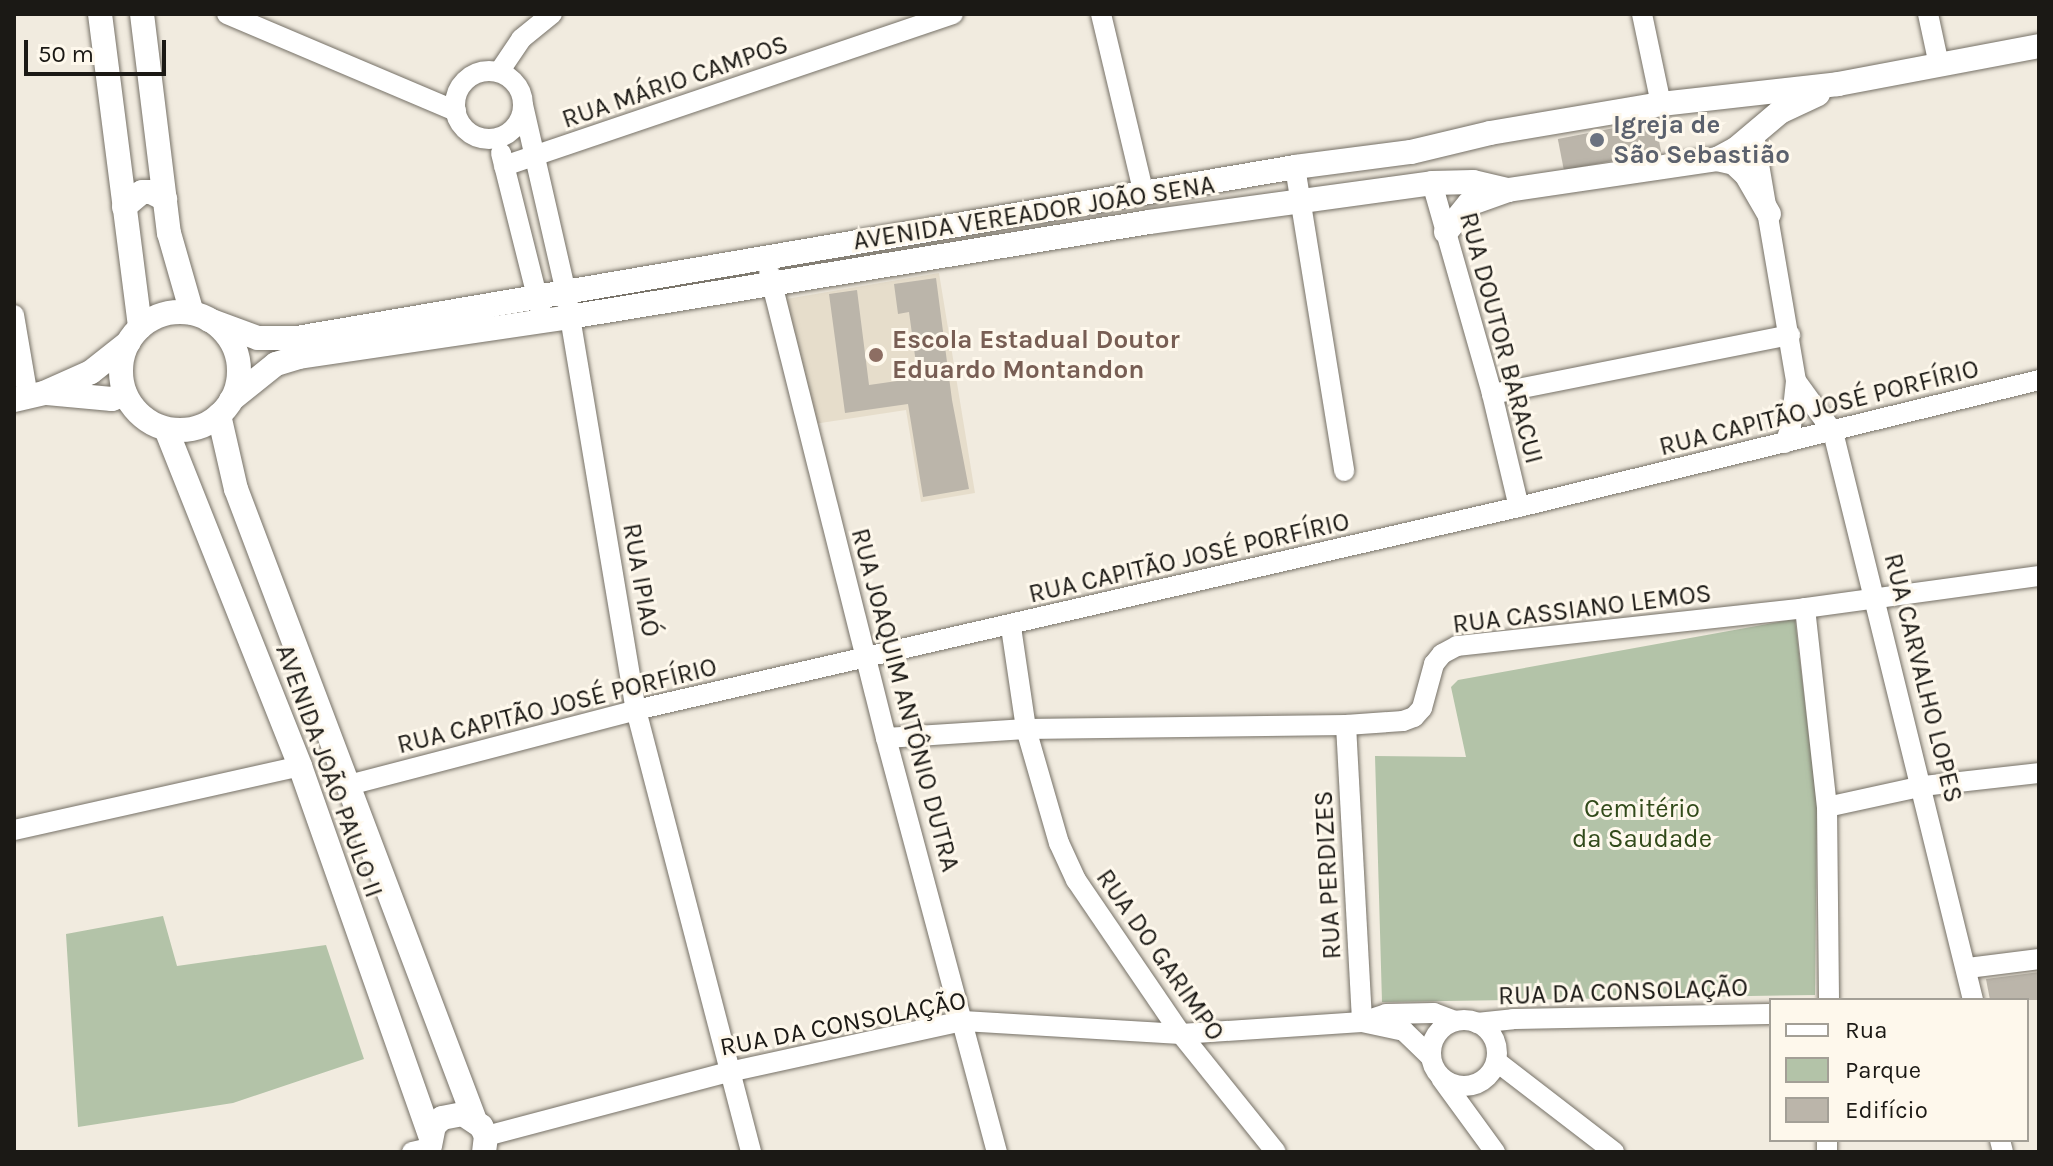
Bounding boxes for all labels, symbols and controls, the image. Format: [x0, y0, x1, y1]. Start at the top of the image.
scale bar [28, 24, 170, 74]
street label: RUA MÁRIO CAMPOS [558, 29, 792, 135]
text: 50 m [38, 40, 94, 68]
place label: Igreja de São Sebastião [1613, 109, 1790, 170]
marker: Igreja de São Sebastião [1588, 131, 1606, 149]
street label: AVENIDA VEREADOR JOÃO SENA [851, 169, 1217, 257]
street label: RUA DOUTOR BARACUI [1452, 209, 1550, 467]
place label: Escola Estadual Doutor Eduardo Montandon [892, 324, 1180, 386]
marker: Escola Estadual Doutor Eduardo Montandon [867, 346, 885, 364]
street label: RUA CAPITÃO JOSÉ PORFÍRIO [1656, 353, 1982, 463]
street label: RUA CAPITÃO JOSÉ PORFÍRIO [1026, 506, 1352, 610]
street label: RUA IPIAÓ [616, 521, 666, 639]
street label: RUA JOAQUIM ANTÔNIO DUTRA [844, 525, 966, 875]
street label: RUA CARVALHO LOPES [1877, 550, 1969, 806]
street label: RUA CASSIANO LEMOS [1451, 578, 1713, 640]
street label: AVENIDA JOÃO PAULO II [269, 640, 389, 902]
street label: RUA CAPITÃO JOSÉ PORFÍRIO [394, 651, 720, 761]
street label: RUA PERDIZES [1308, 790, 1348, 960]
park label: Cemitério da Saudade [1572, 793, 1712, 854]
street label: RUA DO GARIMPO [1089, 863, 1231, 1047]
street label: RUA DA CONSOLAÇÃO [1498, 972, 1748, 1012]
street label: RUA DA CONSOLAÇÃO [717, 985, 969, 1063]
legend [1769, 998, 2029, 1142]
text: Rua [1845, 1016, 1887, 1044]
text: Parque [1845, 1056, 1921, 1084]
text: Edifício [1845, 1096, 1928, 1124]

